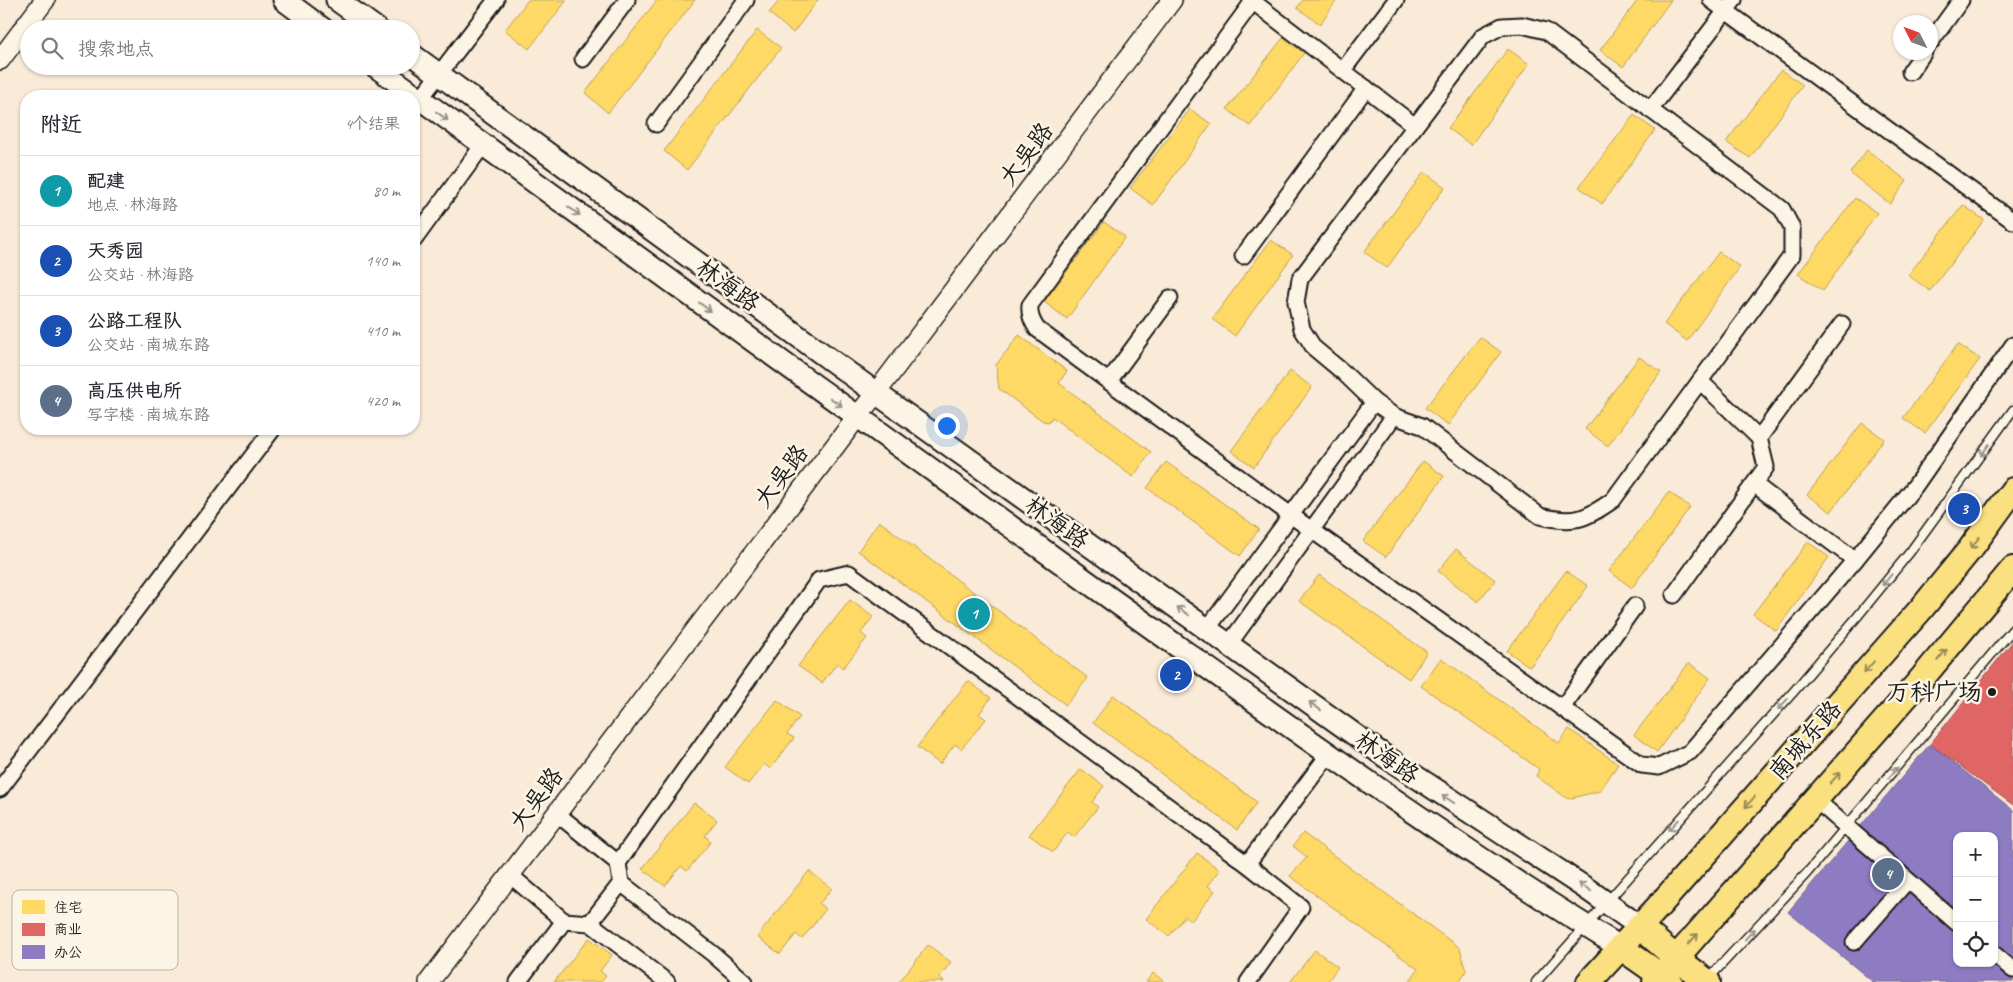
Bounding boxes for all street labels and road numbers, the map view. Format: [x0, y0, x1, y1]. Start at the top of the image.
street label: 大吴路 [992, 116, 1060, 192]
street label: 林海路 [690, 252, 766, 318]
street label: 大吴路 [747, 438, 815, 514]
street label: 林海路 [1019, 489, 1095, 555]
street label: 南城东路 [1762, 694, 1848, 786]
street label: 林海路 [1349, 724, 1425, 790]
street label: 大吴路 [502, 761, 570, 837]

